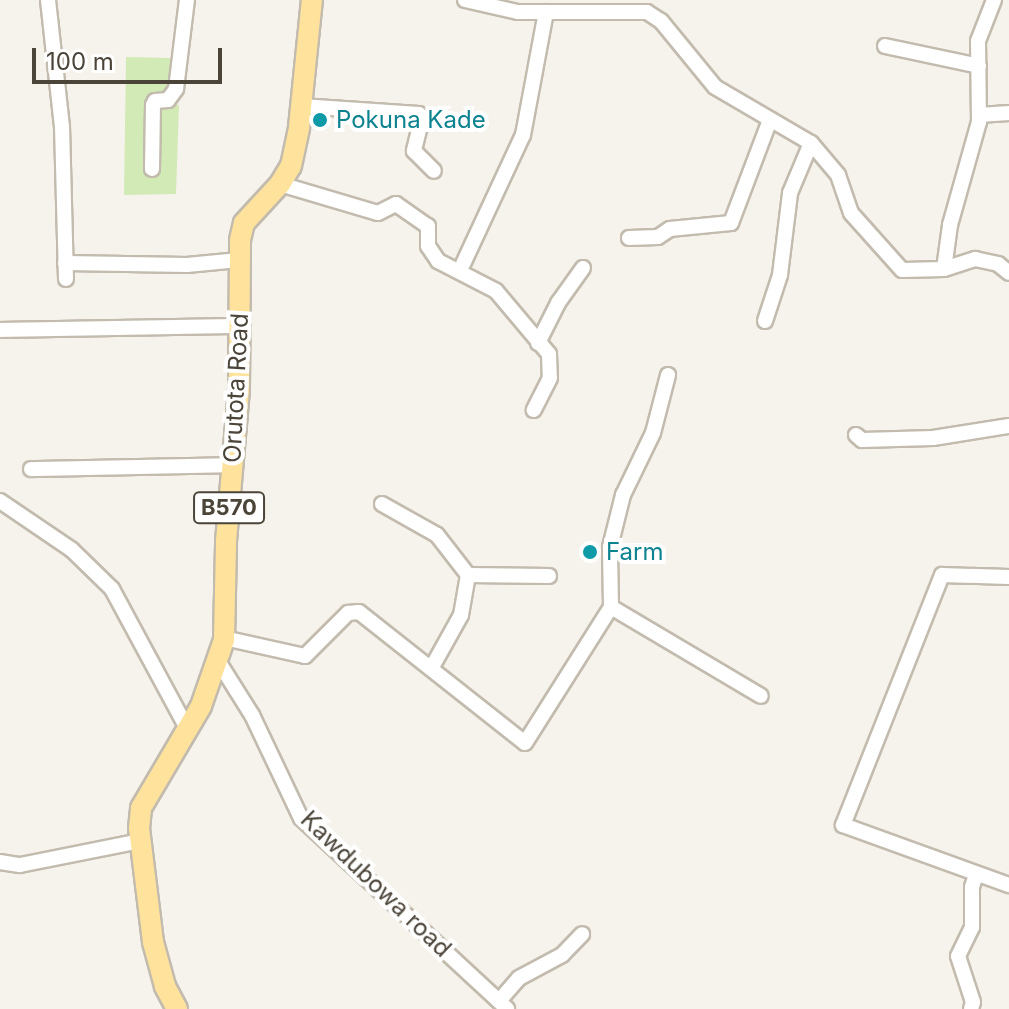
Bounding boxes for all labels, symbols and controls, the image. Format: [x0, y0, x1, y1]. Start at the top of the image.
scale bar [36, 32, 226, 82]
text: 100 m [46, 47, 114, 76]
place label: Pokuna Kade [336, 106, 486, 134]
marker: Pokuna Kade [311, 111, 329, 129]
street label: Orutota Road [218, 313, 254, 463]
road number: B570 [193, 490, 265, 526]
place label: Farm [606, 538, 663, 566]
marker: Farm [581, 543, 599, 561]
street label: Kawdubowa road [295, 805, 457, 963]

